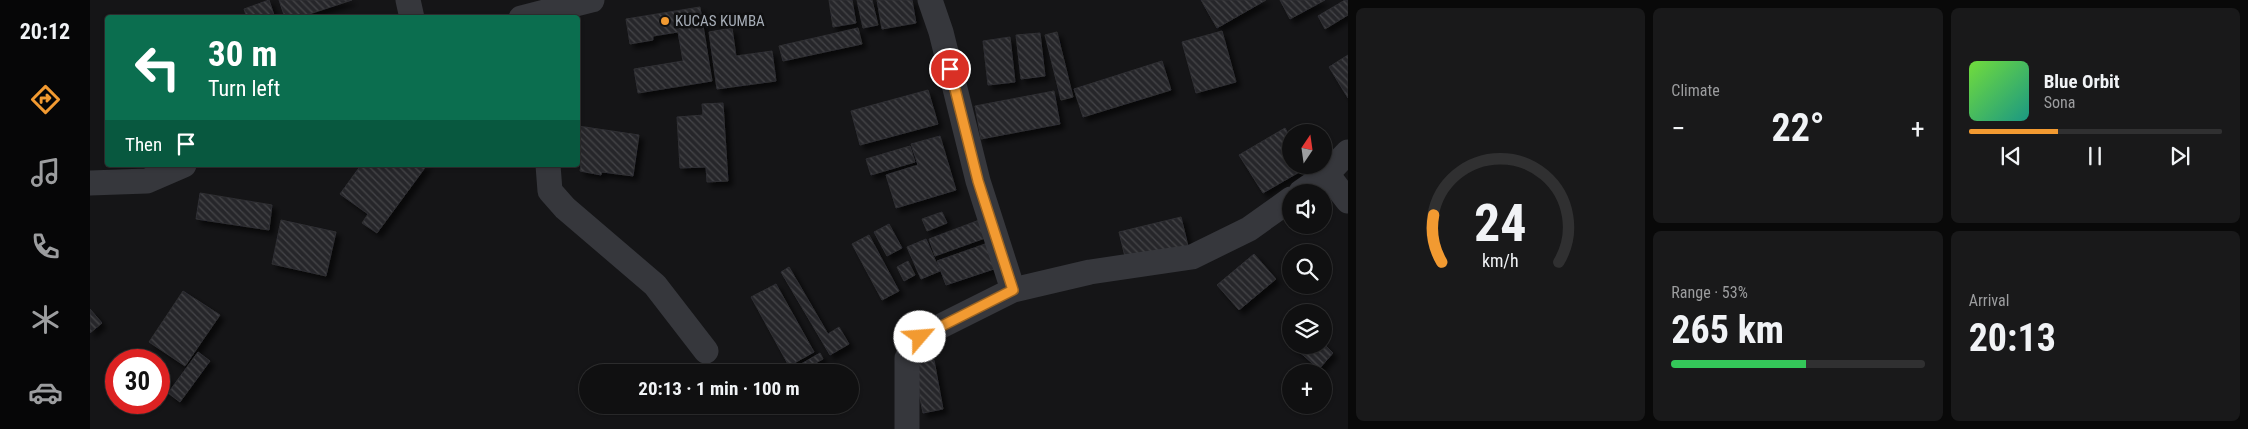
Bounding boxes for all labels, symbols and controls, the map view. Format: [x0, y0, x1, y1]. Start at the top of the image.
place label: KUCAS KUMBA [675, 12, 765, 30]
marker: KUCAS KUMBA [659, 15, 671, 27]
text: 20:12 [20, 19, 70, 44]
text: 30 m [208, 34, 277, 75]
icon: left [125, 35, 190, 100]
pin [929, 48, 971, 90]
icon: arrive [936, 55, 964, 83]
text: Blue Orbit [2044, 70, 2120, 93]
text: Turn left [208, 76, 280, 101]
text: Climate [1671, 81, 1720, 100]
icon: directions [28, 82, 63, 117]
text: Sona [2044, 93, 2075, 112]
text: 22° [1771, 106, 1825, 150]
text: − [1671, 112, 1685, 145]
text: + [1911, 112, 1925, 145]
north arrow [1282, 124, 1332, 174]
map controls [1282, 124, 1332, 414]
icon: arrive [172, 130, 200, 158]
text: Then [125, 133, 162, 156]
icon: previous [1997, 142, 2025, 170]
icon: pause [2081, 142, 2109, 170]
icon: next [2166, 142, 2194, 170]
icon: music [28, 155, 63, 190]
button: sound [1282, 184, 1332, 234]
text: 24 [1474, 193, 1527, 254]
icon: phone [28, 229, 63, 264]
button: search [1282, 244, 1332, 294]
text: km/h [1482, 250, 1519, 271]
text: Range · 53% [1671, 283, 1748, 302]
text: Arrival [1969, 291, 2009, 310]
icon: climate [28, 302, 63, 337]
button: layers [1282, 304, 1332, 354]
text: 265 km [1671, 308, 1784, 352]
position arrow [893, 310, 945, 362]
text: 20:13 [1969, 316, 2056, 360]
speed limit sign: 30 [105, 349, 170, 414]
button: + [1282, 364, 1332, 414]
icon: car [28, 375, 63, 410]
text: 20:13 · 1 min · 100 m [638, 377, 800, 400]

